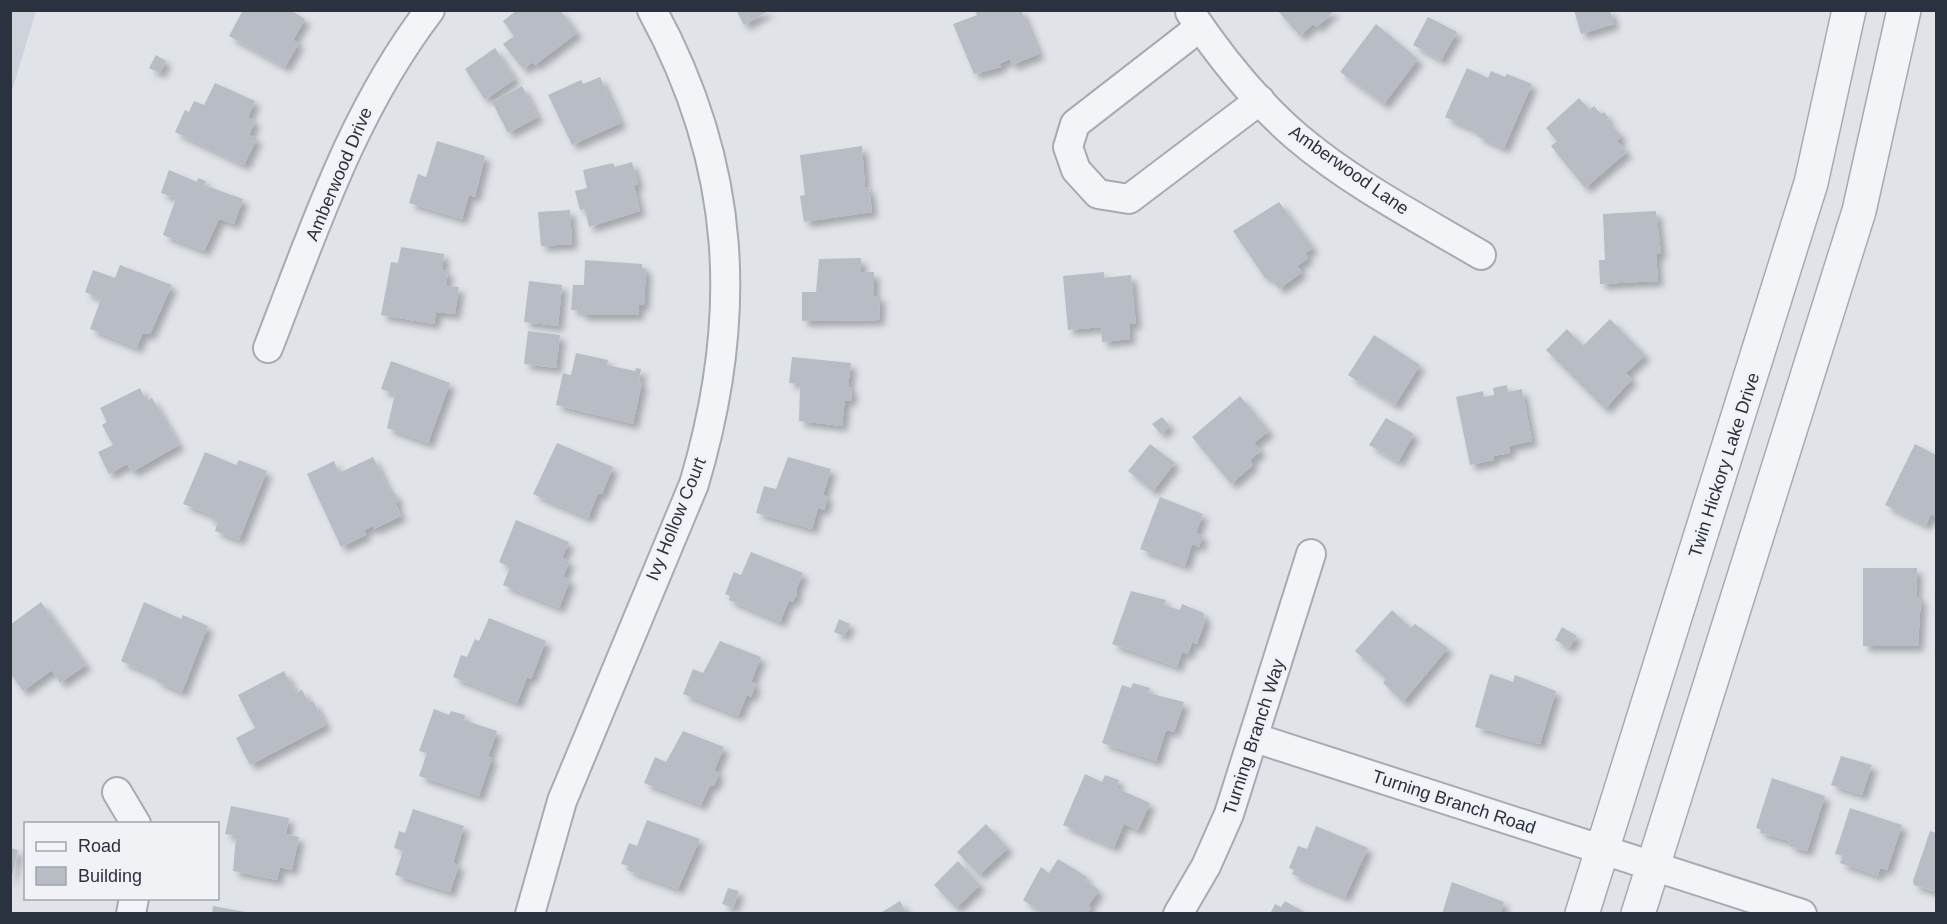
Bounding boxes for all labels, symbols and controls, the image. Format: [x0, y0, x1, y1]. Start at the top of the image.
street label: Amberwood Drive [302, 104, 376, 244]
street label: Amberwood Lane [1285, 121, 1413, 219]
street label: Twin Hickory Lake Drive [1685, 370, 1763, 560]
street label: Ivy Hollow Court [642, 455, 710, 583]
street label: Turning Branch Way [1219, 657, 1289, 817]
street label: Turning Branch Road [1370, 766, 1538, 838]
legend [24, 822, 219, 900]
text: Road [78, 836, 121, 856]
text: Building [78, 866, 142, 886]

